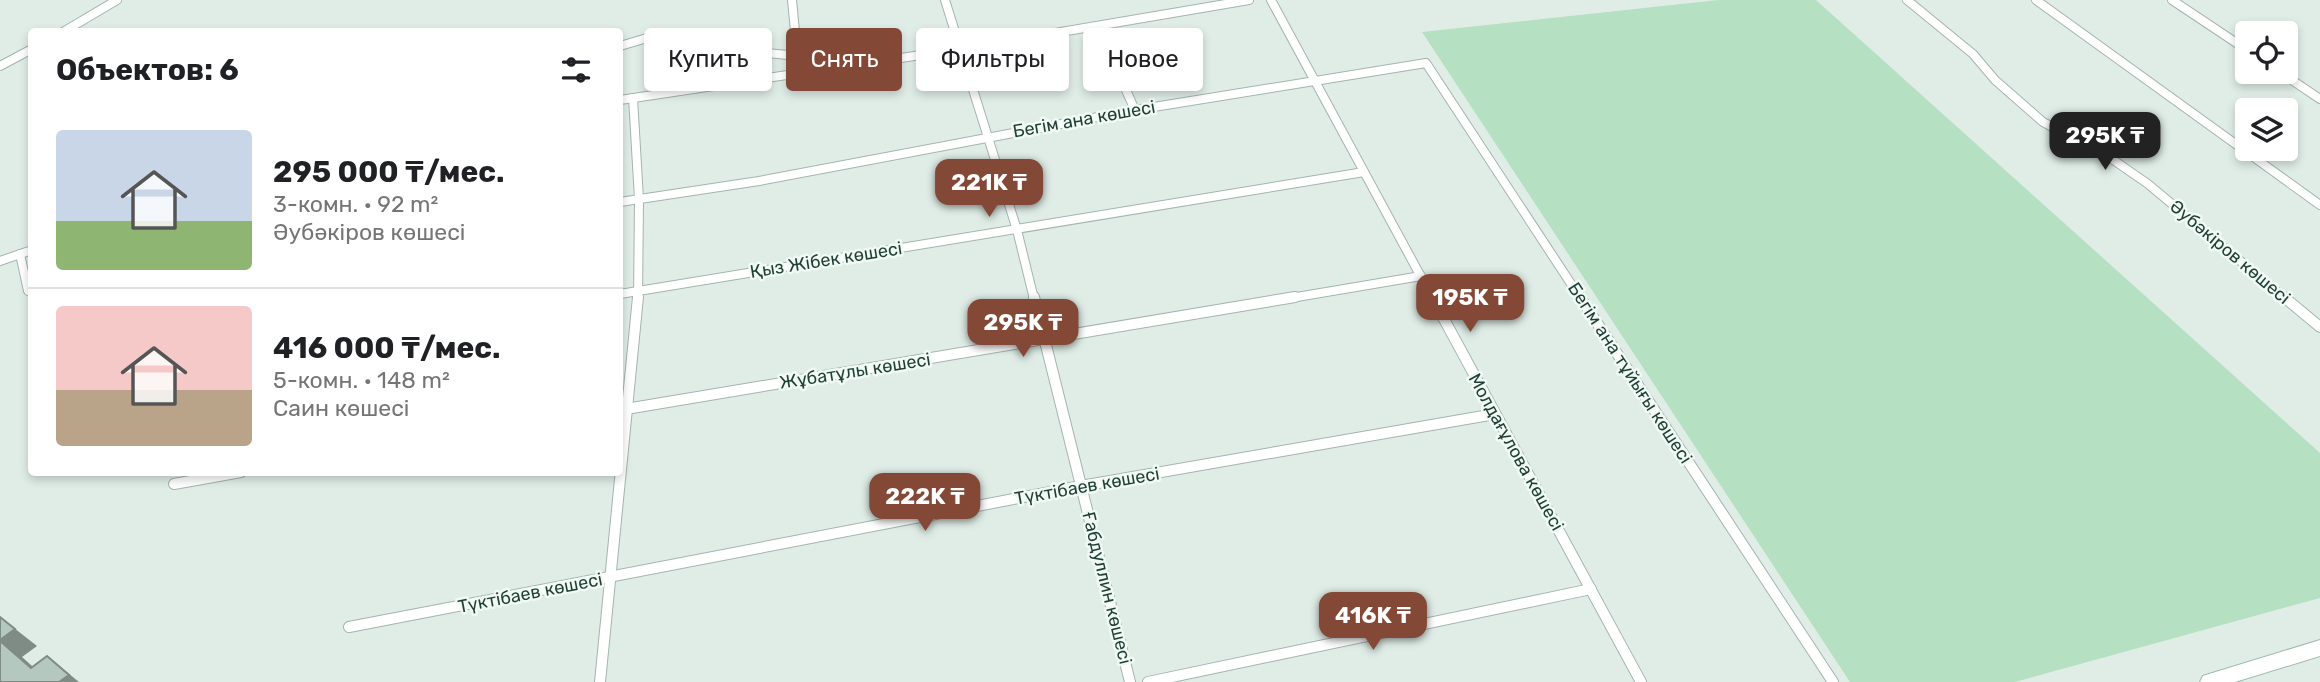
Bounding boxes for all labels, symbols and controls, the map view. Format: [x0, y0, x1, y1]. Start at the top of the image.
map controls [2235, 21, 2298, 161]
button: locate [2235, 21, 2298, 84]
chip: Купить [644, 28, 772, 91]
chip: Снять [786, 28, 902, 91]
chip: Фильтры [916, 28, 1069, 91]
chip: Новое [1083, 28, 1203, 91]
icon: filters [557, 51, 595, 89]
text: Объектов: 6 [56, 52, 239, 88]
street label: Бегім ана көшесі [1011, 96, 1157, 142]
button: layers [2235, 98, 2298, 161]
pin: 295K ₸ [2048, 113, 2162, 172]
text: 295K ₸ [2065, 121, 2145, 149]
text: 295 000 ₸/мес. [273, 154, 505, 190]
icon: home [112, 158, 196, 242]
pin: 221K ₸ [932, 160, 1046, 219]
text: 221K ₸ [951, 168, 1027, 196]
text: 3-комн. · 92 m² [273, 190, 438, 218]
street label: Әубәкіров көшесі [2165, 195, 2295, 309]
text: Әубәкіров көшесі [273, 218, 465, 246]
street label: Қыз Жібек көшесі [748, 237, 904, 283]
pin: 195K ₸ [1413, 274, 1527, 334]
street label: Бегім ана тұйығы көшесі [1563, 278, 1697, 468]
text: 195K ₸ [1432, 283, 1508, 311]
pin: 295K ₸ [966, 300, 1080, 359]
text: 295K ₸ [983, 308, 1063, 336]
text: 416 000 ₸/мес. [273, 330, 501, 366]
icon: home [112, 334, 196, 418]
street label: Жұбатұлы көшесі [778, 348, 932, 394]
text: 5-комн. · 148 m² [273, 366, 450, 394]
street label: Молдағұлова көшесі [1464, 369, 1568, 535]
text: Саин көшесі [273, 394, 409, 422]
street label: Түктібаев көшесі [1013, 462, 1161, 510]
pin: 222K ₸ [868, 474, 982, 533]
text: 222K ₸ [885, 482, 965, 510]
street label: Ғабдуллин көшесі [1077, 510, 1137, 666]
street label: Түктібаев көшесі [456, 568, 604, 618]
pin: 416K ₸ [1316, 592, 1430, 652]
text: 416K ₸ [1335, 601, 1411, 629]

